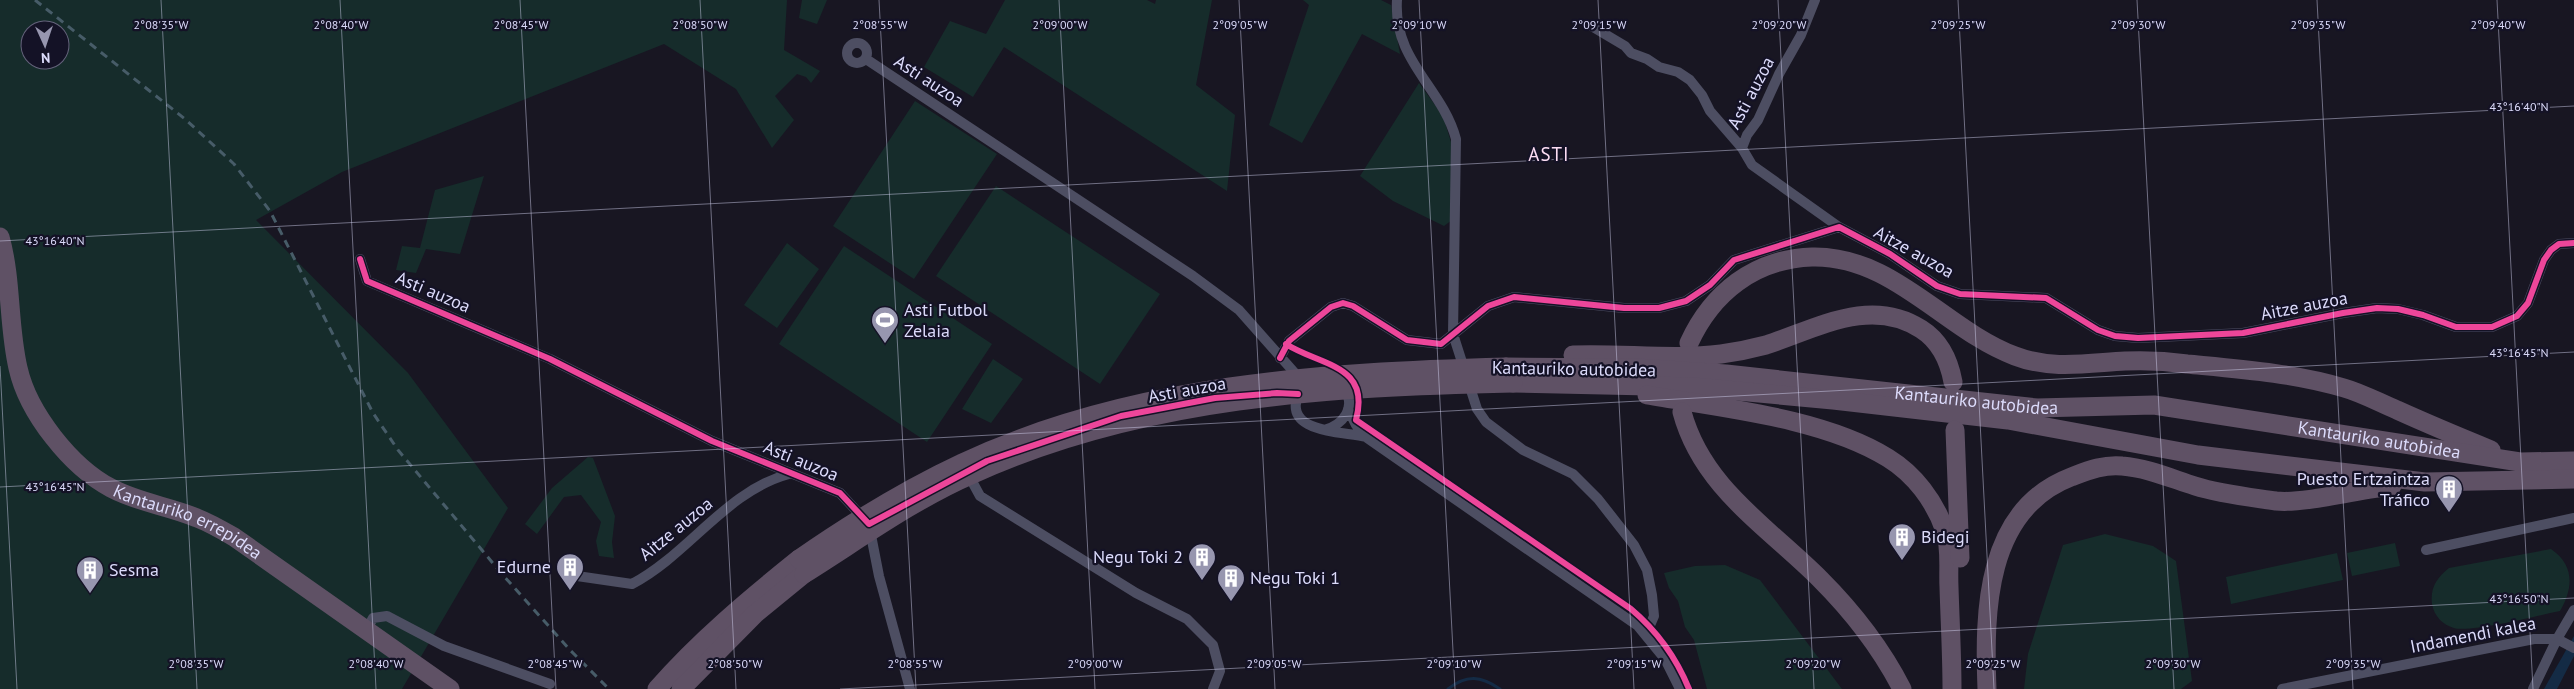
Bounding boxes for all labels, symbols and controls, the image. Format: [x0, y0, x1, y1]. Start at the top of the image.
text: 2°08'35"W [134, 17, 188, 32]
text: 2°08'40"W [314, 17, 368, 32]
text: 2°08'45"W [494, 17, 548, 32]
text: 2°08'50"W [673, 17, 727, 32]
text: 2°08'55"W [853, 17, 907, 32]
text: 2°09'00"W [1033, 17, 1087, 32]
text: 2°09'05"W [1213, 17, 1267, 32]
text: 2°09'10"W [1392, 17, 1446, 32]
text: 2°09'15"W [1572, 17, 1626, 32]
text: 2°09'20"W [1752, 17, 1806, 32]
text: 2°09'25"W [1931, 17, 1985, 32]
text: 2°09'30"W [2111, 17, 2165, 32]
text: 2°09'35"W [2291, 17, 2345, 32]
text: 2°09'40"W [2471, 17, 2525, 32]
north arrow [20, 20, 70, 70]
text: N [41, 49, 51, 67]
street label: Asti auzoa [890, 49, 969, 112]
street label: Asti auzoa [1722, 53, 1779, 133]
text: 43°16'40"N [2489, 99, 2549, 114]
district label: ASTI [1528, 142, 1570, 166]
street label: Aitze auzoa [1870, 220, 1958, 283]
text: 43°16'40"N [25, 233, 85, 248]
street label: Asti auzoa [392, 266, 474, 318]
street label: Aitze auzoa [2258, 286, 2349, 325]
place label: Asti Futbol Zelaia [904, 298, 988, 342]
sports icon: Asti Futbol Zelaia [870, 305, 900, 344]
text: 43°16'45"N [2489, 345, 2549, 360]
street label: Kantauriko autobidea [1492, 356, 1656, 381]
street label: Asti auzoa [1146, 371, 1228, 408]
street label: Kantauriko autobidea [1893, 381, 2058, 419]
street label: Kantauriko autobidea [2296, 416, 2462, 464]
street label: Asti auzoa [760, 435, 842, 486]
place label: Puesto Ertzaintza Tráfico [2297, 467, 2430, 511]
building icon: Puesto Ertzaintza Tráfico [2434, 474, 2464, 513]
text: 43°16'45"N [25, 479, 85, 494]
street label: Kantauriko errepidea [110, 479, 267, 564]
street label: Aitze auzoa [634, 492, 717, 565]
building icon: Bidegi [1887, 522, 1917, 561]
place label: Bidegi [1921, 525, 1969, 548]
building icon: Negu Toki 2 [1187, 542, 1217, 581]
place label: Negu Toki 2 [1093, 545, 1183, 568]
building icon: Edurne [555, 552, 585, 591]
building icon: Sesma [75, 555, 105, 594]
place label: Edurne [497, 555, 551, 578]
place label: Sesma [109, 558, 159, 581]
building icon: Negu Toki 1 [1216, 563, 1246, 602]
place label: Negu Toki 1 [1250, 566, 1340, 589]
text: 43°16'50"N [2489, 591, 2549, 606]
street label: Indamendi kalea [2408, 611, 2538, 658]
text: 2°08'35"W [169, 656, 223, 671]
text: 2°08'40"W [349, 656, 403, 671]
text: 2°08'45"W [528, 656, 582, 671]
text: 2°08'50"W [708, 656, 762, 671]
text: 2°08'55"W [888, 656, 942, 671]
text: 2°09'00"W [1068, 656, 1122, 671]
text: 2°09'05"W [1247, 656, 1301, 671]
text: 2°09'10"W [1427, 656, 1481, 671]
text: 2°09'15"W [1607, 656, 1661, 671]
text: 2°09'20"W [1786, 656, 1840, 671]
text: 2°09'25"W [1966, 656, 2020, 671]
text: 2°09'30"W [2146, 656, 2200, 671]
text: 2°09'35"W [2326, 656, 2380, 671]

